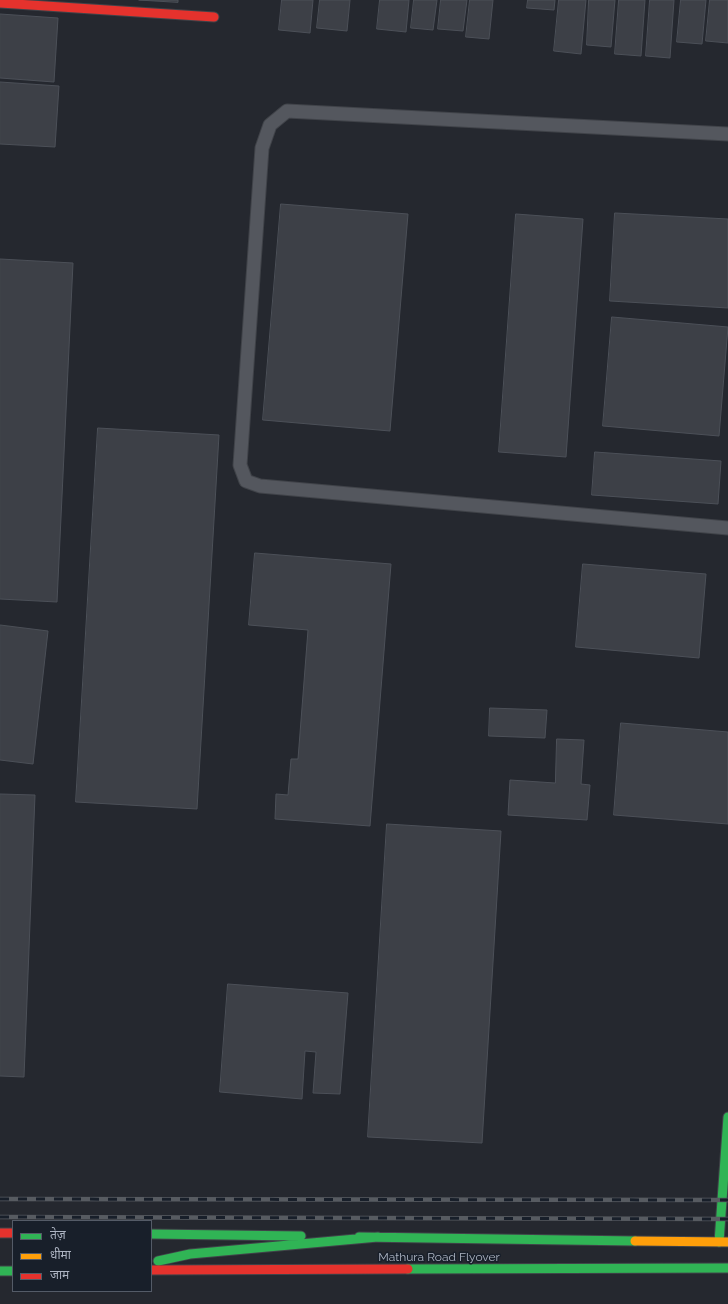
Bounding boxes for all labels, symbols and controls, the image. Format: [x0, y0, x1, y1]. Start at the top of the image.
legend [12, 1220, 152, 1292]
text: तेज़ [50, 1228, 66, 1242]
text: धीमा [50, 1248, 71, 1262]
street label: Mathura Road Flyover [378, 1250, 500, 1264]
text: जाम [50, 1268, 69, 1282]

